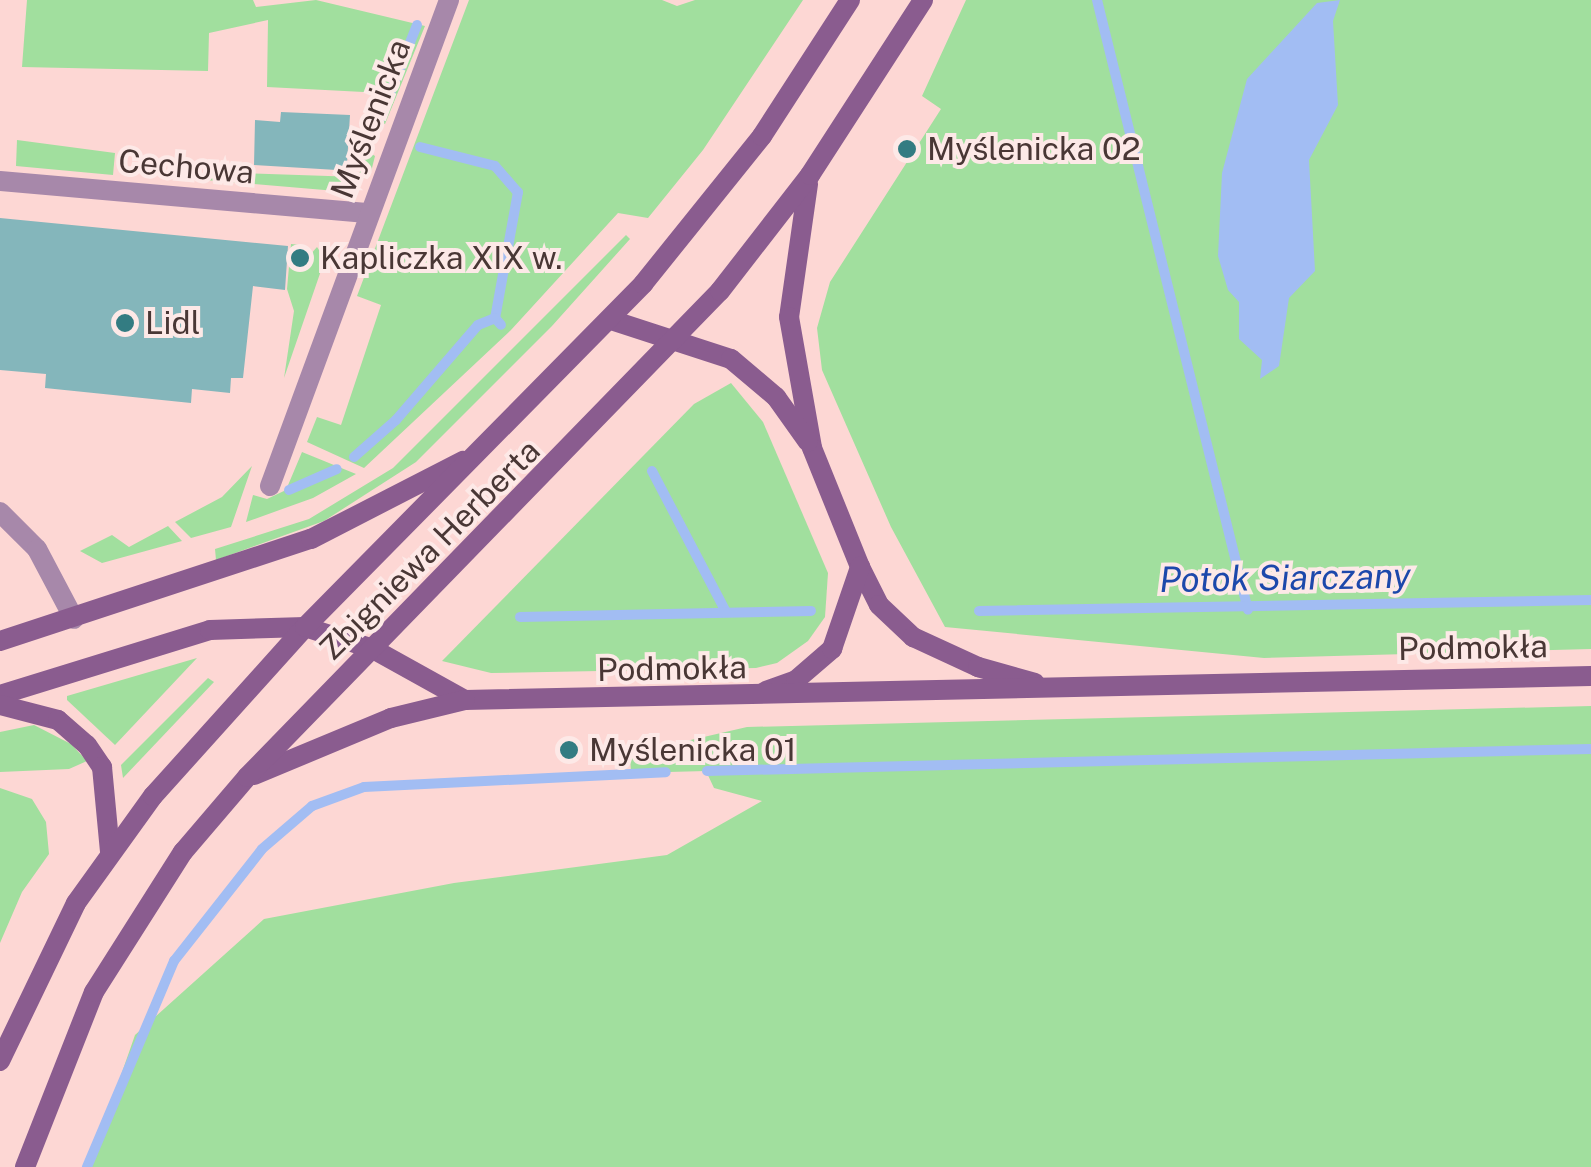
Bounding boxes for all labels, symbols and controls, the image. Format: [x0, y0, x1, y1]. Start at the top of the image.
street label: Myślenicka [323, 34, 419, 204]
place label: Myślenicka 02 [927, 130, 1141, 168]
marker: Myślenicka 02 [896, 138, 918, 160]
street label: Cechowa [117, 142, 255, 192]
place label: Kapliczka XIX w. [320, 239, 563, 277]
marker: Kapliczka XIX w. [289, 247, 311, 269]
place label: Lidl [145, 304, 200, 342]
marker: Lidl [114, 312, 136, 334]
street label: Zbigniewa Herberta [312, 432, 548, 668]
water label: Potok Siarczany [1159, 555, 1411, 601]
street label: Podmokła [1398, 627, 1548, 669]
street label: Podmokła [597, 648, 747, 690]
place label: Myślenicka 01 [589, 731, 797, 769]
marker: Myślenicka 01 [558, 739, 580, 761]

